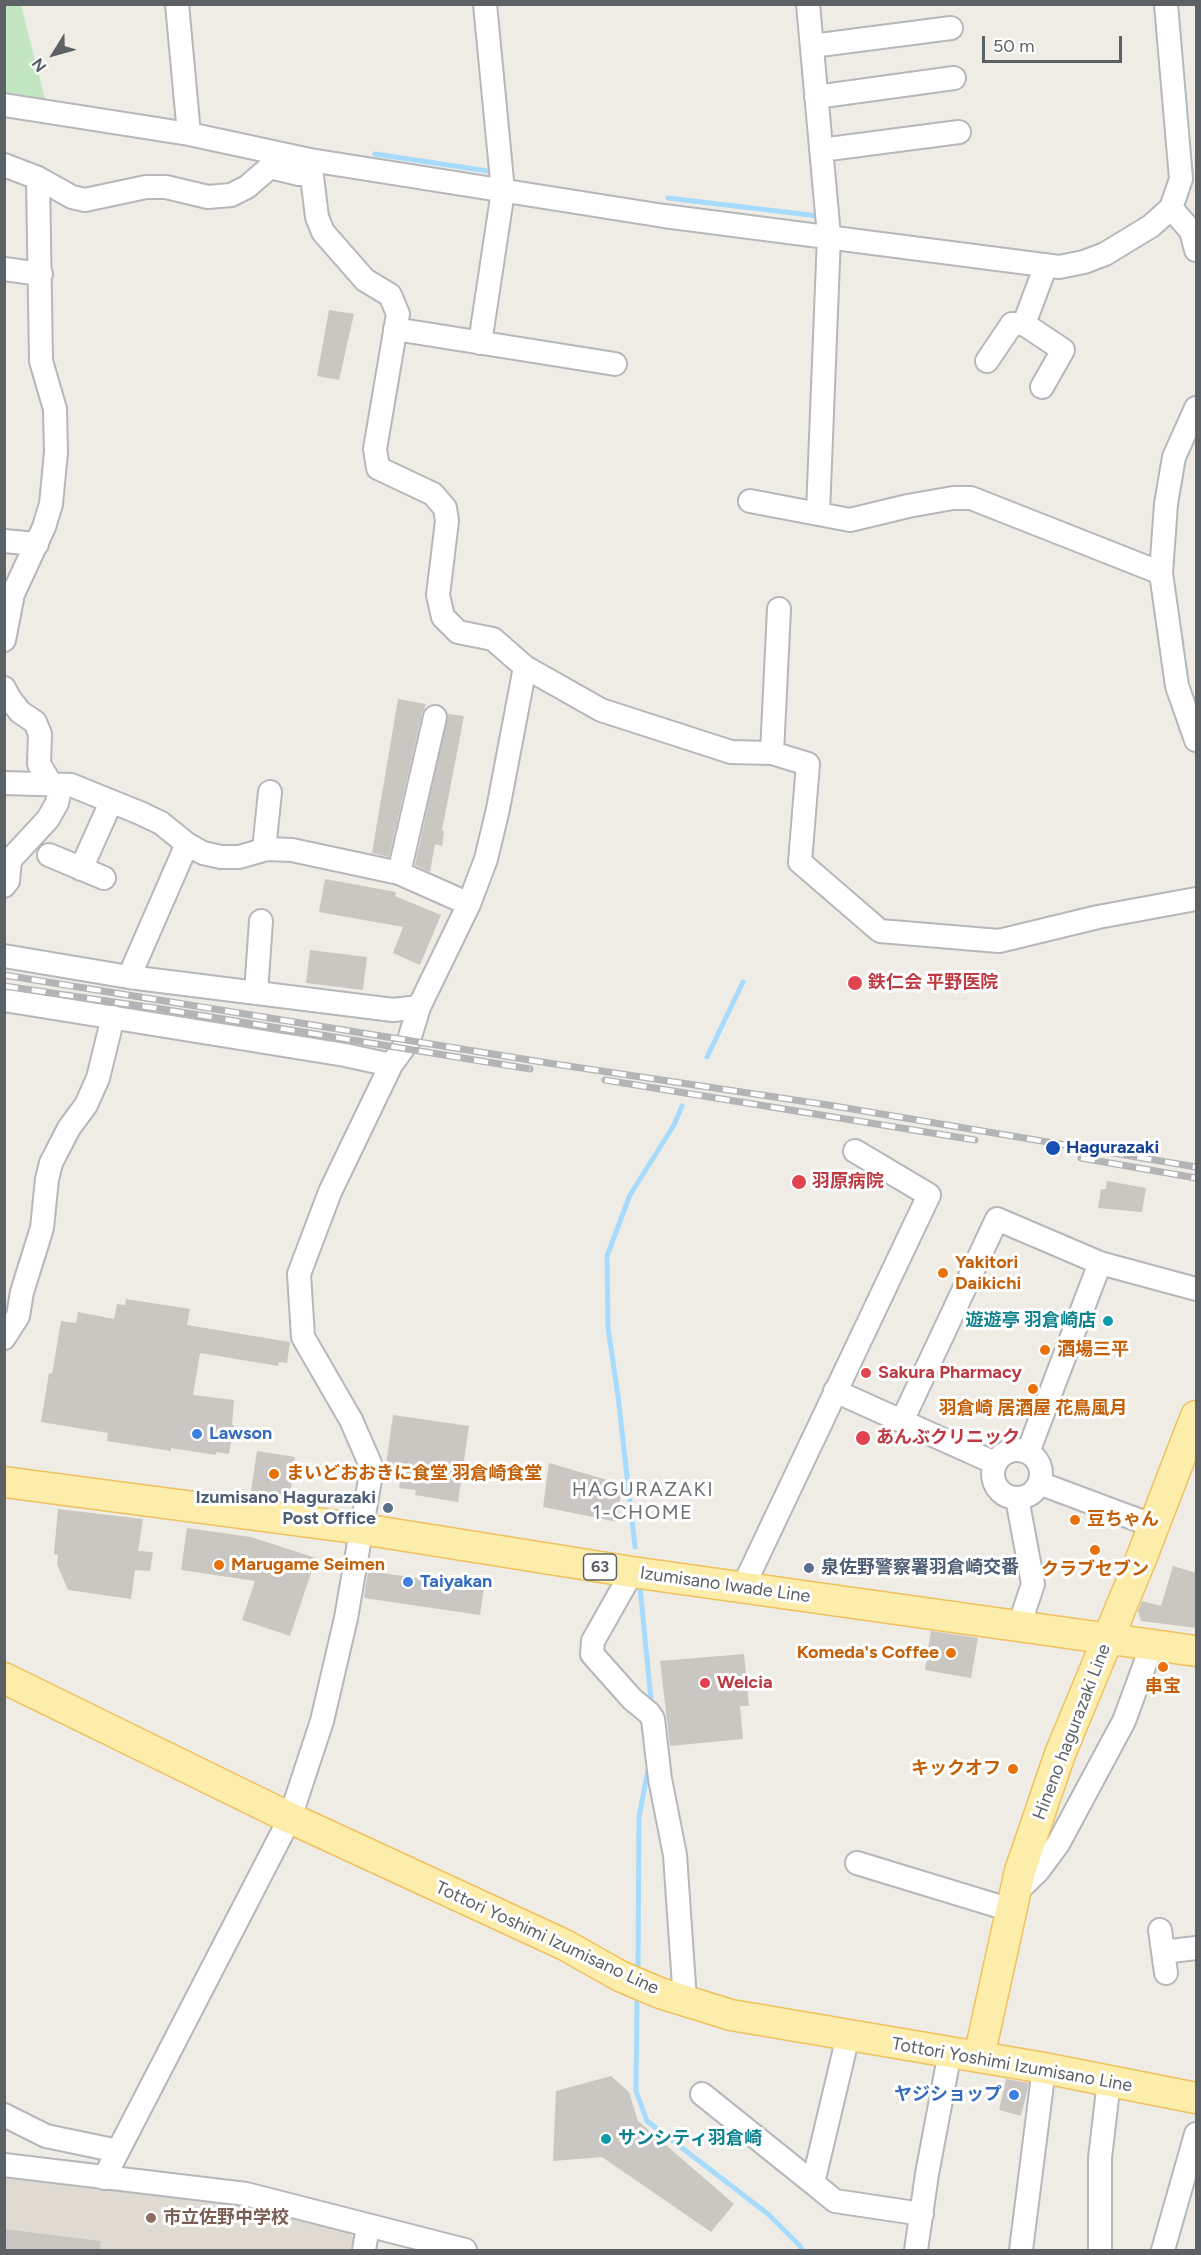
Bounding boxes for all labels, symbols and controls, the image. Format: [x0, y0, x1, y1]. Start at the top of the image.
north arrow [24, 24, 84, 84]
scale bar [985, 24, 1124, 62]
text: 50 m [993, 35, 1035, 57]
text: N [28, 54, 51, 76]
place label: 鉄仁会 平野医院 [868, 972, 998, 994]
marker: 鉄仁会 平野医院 [846, 974, 864, 992]
place label: Hagurazaki [1066, 1137, 1159, 1159]
marker: Hagurazaki [1044, 1139, 1062, 1157]
place label: 羽原病院 [812, 1171, 884, 1193]
marker: 羽原病院 [790, 1173, 808, 1191]
place label: Yakitori Daikichi [955, 1252, 1021, 1294]
marker: Yakitori Daikichi [936, 1266, 950, 1280]
place label: 遊遊亭 羽倉崎店 [966, 1310, 1096, 1332]
marker: 遊遊亭 羽倉崎店 [1101, 1314, 1115, 1328]
place label: 酒場三平 [1057, 1339, 1129, 1361]
marker: 酒場三平 [1038, 1343, 1052, 1357]
place label: Sakura Pharmacy [878, 1362, 1022, 1384]
marker: Sakura Pharmacy [859, 1366, 873, 1380]
marker: 羽倉崎 居酒屋 花鳥風月 [1026, 1382, 1040, 1396]
place label: 羽倉崎 居酒屋 花鳥風月 [939, 1398, 1127, 1420]
place label: Lawson [209, 1423, 272, 1445]
marker: Lawson [190, 1427, 204, 1441]
place label: あんぶクリニック [876, 1427, 1020, 1449]
marker: あんぶクリニック [854, 1429, 872, 1447]
place label: まいどおおきに食堂 羽倉崎食堂 [286, 1463, 542, 1485]
marker: まいどおおきに食堂 羽倉崎食堂 [267, 1467, 281, 1481]
district label: HAGURAZAKI 1-CHOME [572, 1478, 714, 1525]
place label: Izumisano Hagurazaki Post Office [195, 1487, 376, 1530]
marker: Izumisano Hagurazaki Post Office [381, 1501, 395, 1515]
place label: 豆ちゃん [1087, 1509, 1159, 1531]
marker: 豆ちゃん [1068, 1513, 1082, 1527]
marker: クラブセブン [1088, 1543, 1102, 1557]
place label: Marugame Seimen [231, 1554, 385, 1576]
road number: 63 [584, 1554, 616, 1580]
place label: 泉佐野警察署羽倉崎交番 [821, 1557, 1019, 1579]
marker: Marugame Seimen [212, 1558, 226, 1572]
place label: クラブセブン [1041, 1559, 1149, 1581]
marker: 泉佐野警察署羽倉崎交番 [802, 1561, 816, 1575]
street label: Izumisano Iwade Line [638, 1562, 812, 1608]
place label: Taiyakan [420, 1571, 492, 1593]
marker: Taiyakan [401, 1575, 415, 1589]
street label: Hineno hagurazaki Line [1029, 1641, 1115, 1823]
place label: Komeda's Coffee [797, 1642, 939, 1664]
marker: Komeda's Coffee [944, 1646, 958, 1660]
marker: 串宝 [1156, 1660, 1170, 1674]
place label: Welcia [717, 1672, 773, 1694]
marker: Welcia [698, 1676, 712, 1690]
place label: 串宝 [1145, 1676, 1181, 1698]
place label: キックオフ [911, 1758, 1001, 1780]
marker: キックオフ [1006, 1762, 1020, 1776]
street label: Tottori Yoshimi Izumisano Line [432, 1877, 662, 1999]
street label: Tottori Yoshimi Izumisano Line [890, 2033, 1134, 2097]
place label: ヤジショップ [894, 2084, 1002, 2106]
marker: ヤジショップ [1007, 2088, 1021, 2102]
place label: サンシティ羽倉崎 [618, 2128, 762, 2150]
marker: サンシティ羽倉崎 [599, 2132, 613, 2146]
place label: 市立佐野中学校 [163, 2207, 289, 2229]
marker: 市立佐野中学校 [144, 2211, 158, 2225]

